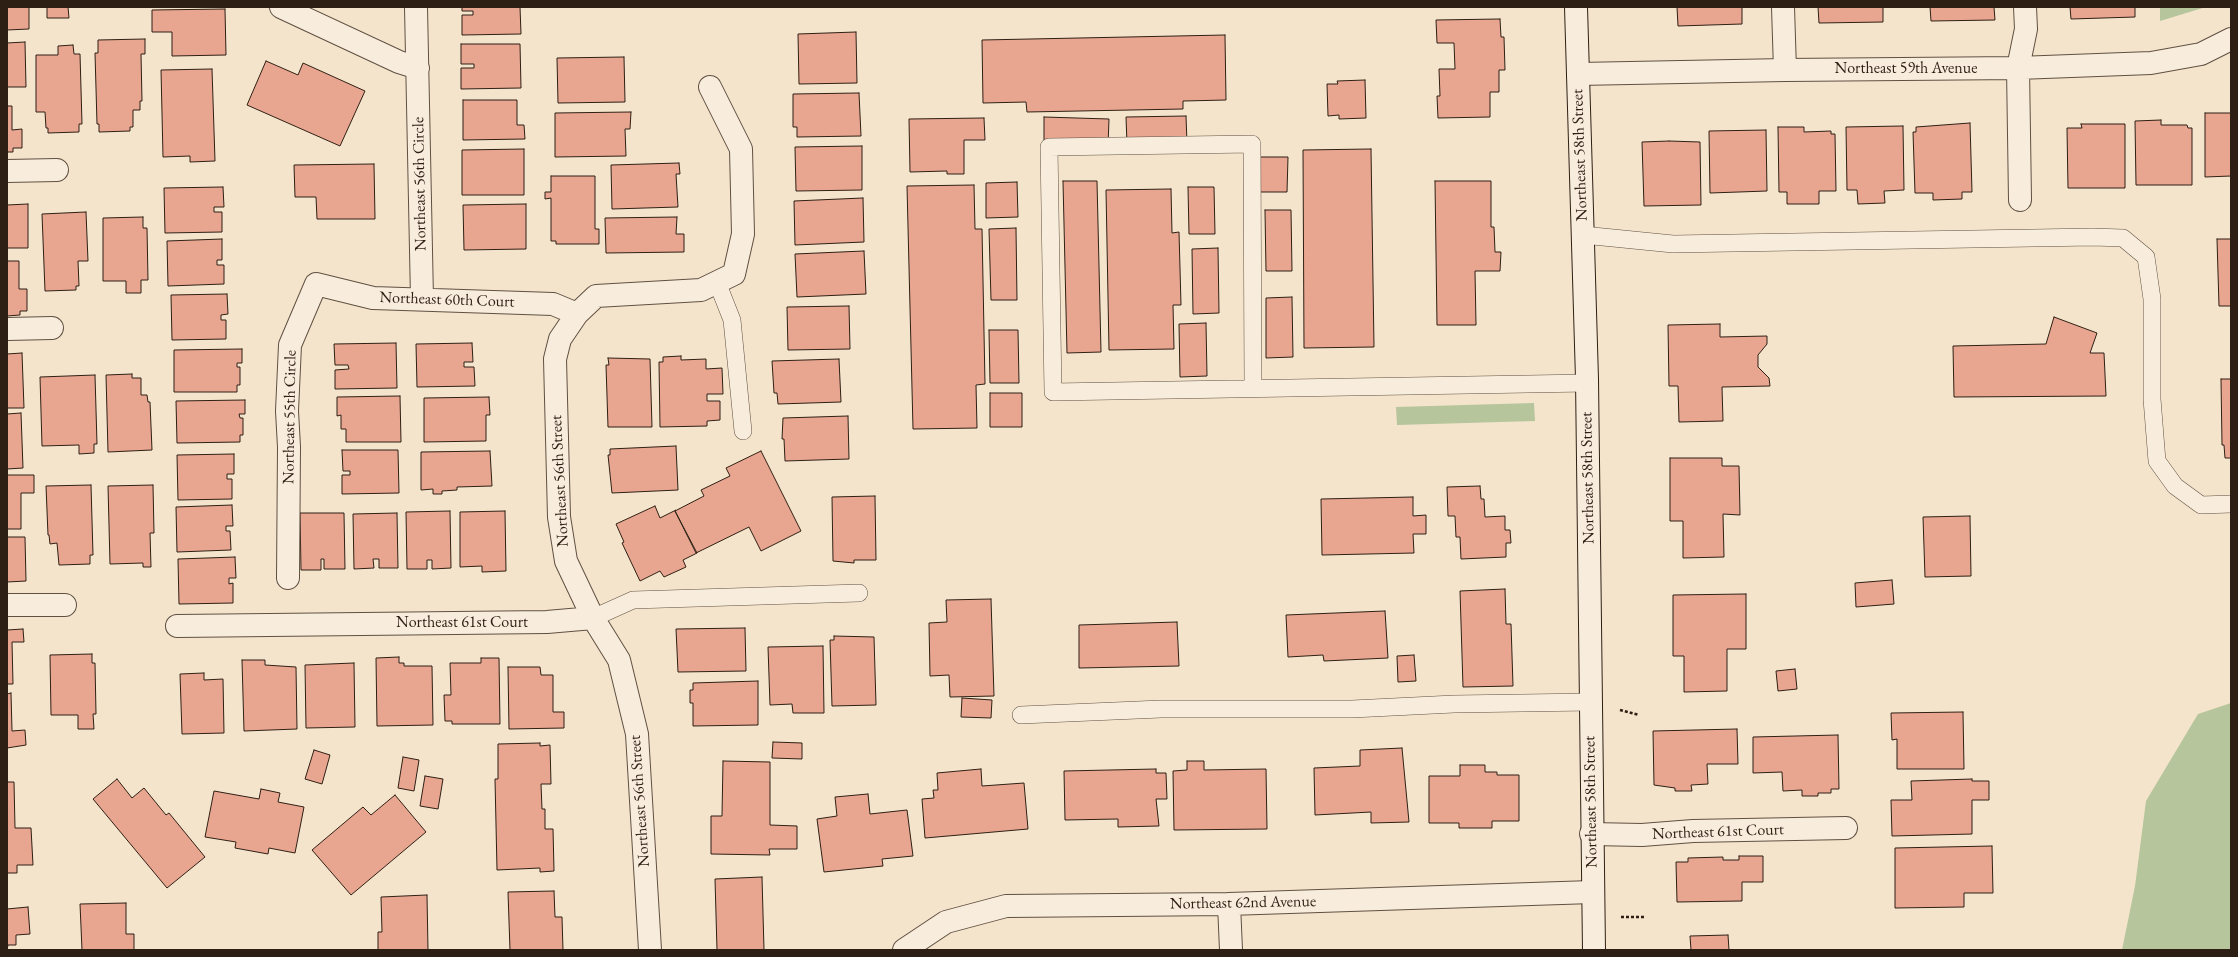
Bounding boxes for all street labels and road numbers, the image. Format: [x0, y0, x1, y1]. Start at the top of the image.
street label: Northeast 59th Avenue [1835, 59, 1977, 79]
street label: Northeast 58th Street [1568, 89, 1592, 221]
street label: Northeast 56th Circle [409, 117, 431, 251]
street label: Northeast 60th Court [379, 288, 515, 312]
street label: Northeast 55th Circle [279, 350, 301, 484]
street label: Northeast 58th Street [1577, 412, 1599, 544]
street label: Northeast 56th Street [547, 414, 573, 548]
street label: Northeast 61st Court [396, 613, 528, 633]
street label: Northeast 56th Street [626, 734, 654, 868]
street label: Northeast 58th Street [1580, 736, 1602, 868]
street label: Northeast 61st Court [1652, 820, 1784, 844]
street label: Northeast 62nd Avenue [1170, 892, 1316, 914]

